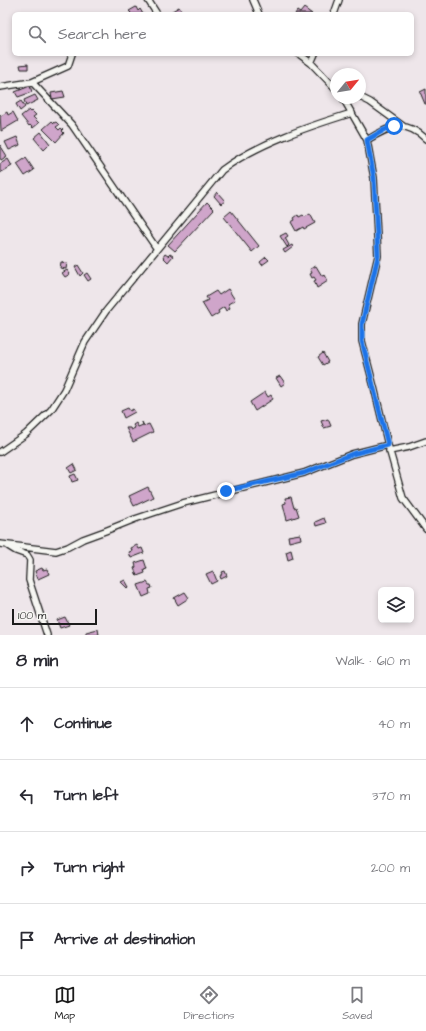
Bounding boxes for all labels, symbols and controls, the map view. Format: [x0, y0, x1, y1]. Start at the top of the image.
search box [12, 12, 414, 56]
icon: search [26, 23, 48, 45]
text: Search here [58, 24, 147, 45]
north arrow [330, 68, 366, 104]
route start [385, 117, 403, 135]
route end [217, 482, 235, 500]
map controls [378, 587, 414, 623]
button: layers [378, 587, 414, 623]
scale bar [12, 607, 97, 626]
text: 100 m [18, 608, 46, 623]
text: 8 min [16, 649, 58, 673]
text: Walk · 610 m [336, 652, 410, 670]
icon: ahead [16, 713, 38, 735]
text: Continue [54, 713, 112, 734]
text: 40 m [378, 715, 410, 733]
icon: left [16, 785, 38, 807]
text: Turn left [54, 785, 118, 806]
text: 370 m [372, 787, 410, 805]
icon: right [16, 857, 38, 879]
text: Turn right [54, 857, 125, 878]
text: 200 m [371, 859, 410, 877]
icon: arrive [16, 929, 38, 951]
text: Arrive at destination [54, 929, 195, 950]
tab: Map [54, 984, 76, 1023]
tab: Directions [183, 984, 235, 1023]
tab: Saved [342, 984, 372, 1023]

